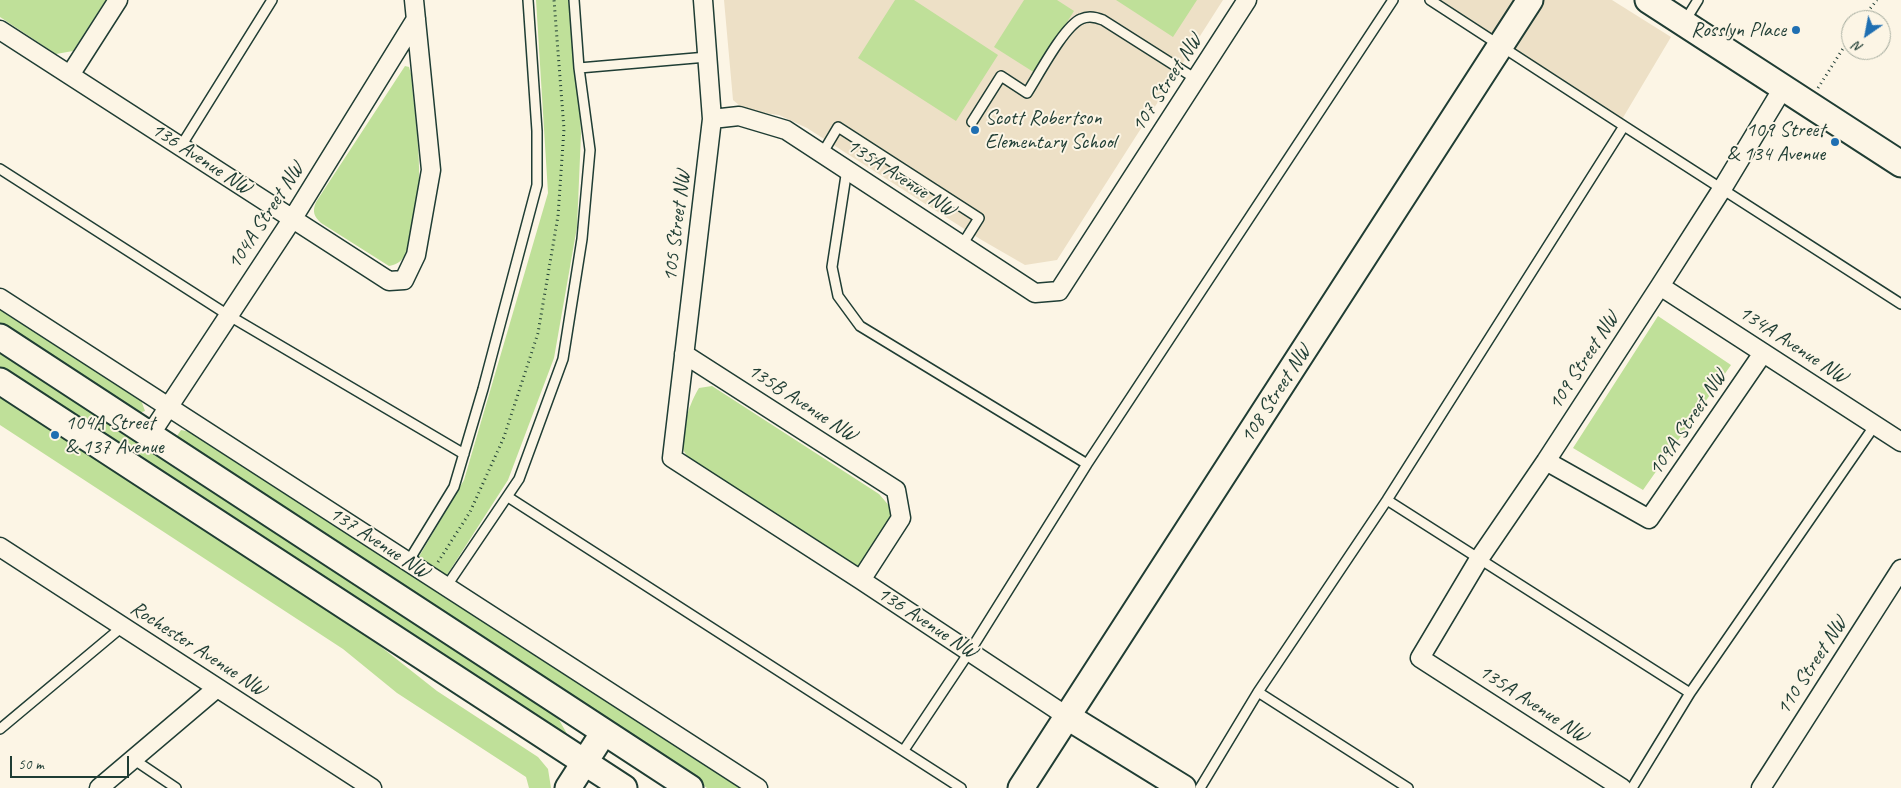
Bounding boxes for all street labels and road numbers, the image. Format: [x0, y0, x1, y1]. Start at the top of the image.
street label: 107 Street NW [1126, 29, 1208, 137]
street label: 136 Avenue NW [146, 117, 256, 201]
street label: 135A Avenue NW [842, 133, 960, 223]
street label: 104A Street NW [222, 158, 310, 274]
street label: 105 Street NW [658, 169, 696, 283]
street label: 134A Avenue NW [1734, 300, 1852, 390]
street label: 109 Street NW [1543, 307, 1625, 415]
street label: 108 Street NW [1235, 340, 1317, 448]
street label: 135B Avenue NW [743, 358, 861, 448]
street label: 109A Street NW [1643, 365, 1733, 481]
street label: 137 Avenue NW [324, 501, 434, 585]
street label: 136 Avenue NW [872, 581, 982, 665]
street label: Rochester Avenue NW [125, 596, 271, 702]
street label: 110 Street NW [1771, 612, 1853, 720]
street label: 135A Avenue NW [1474, 659, 1592, 749]

